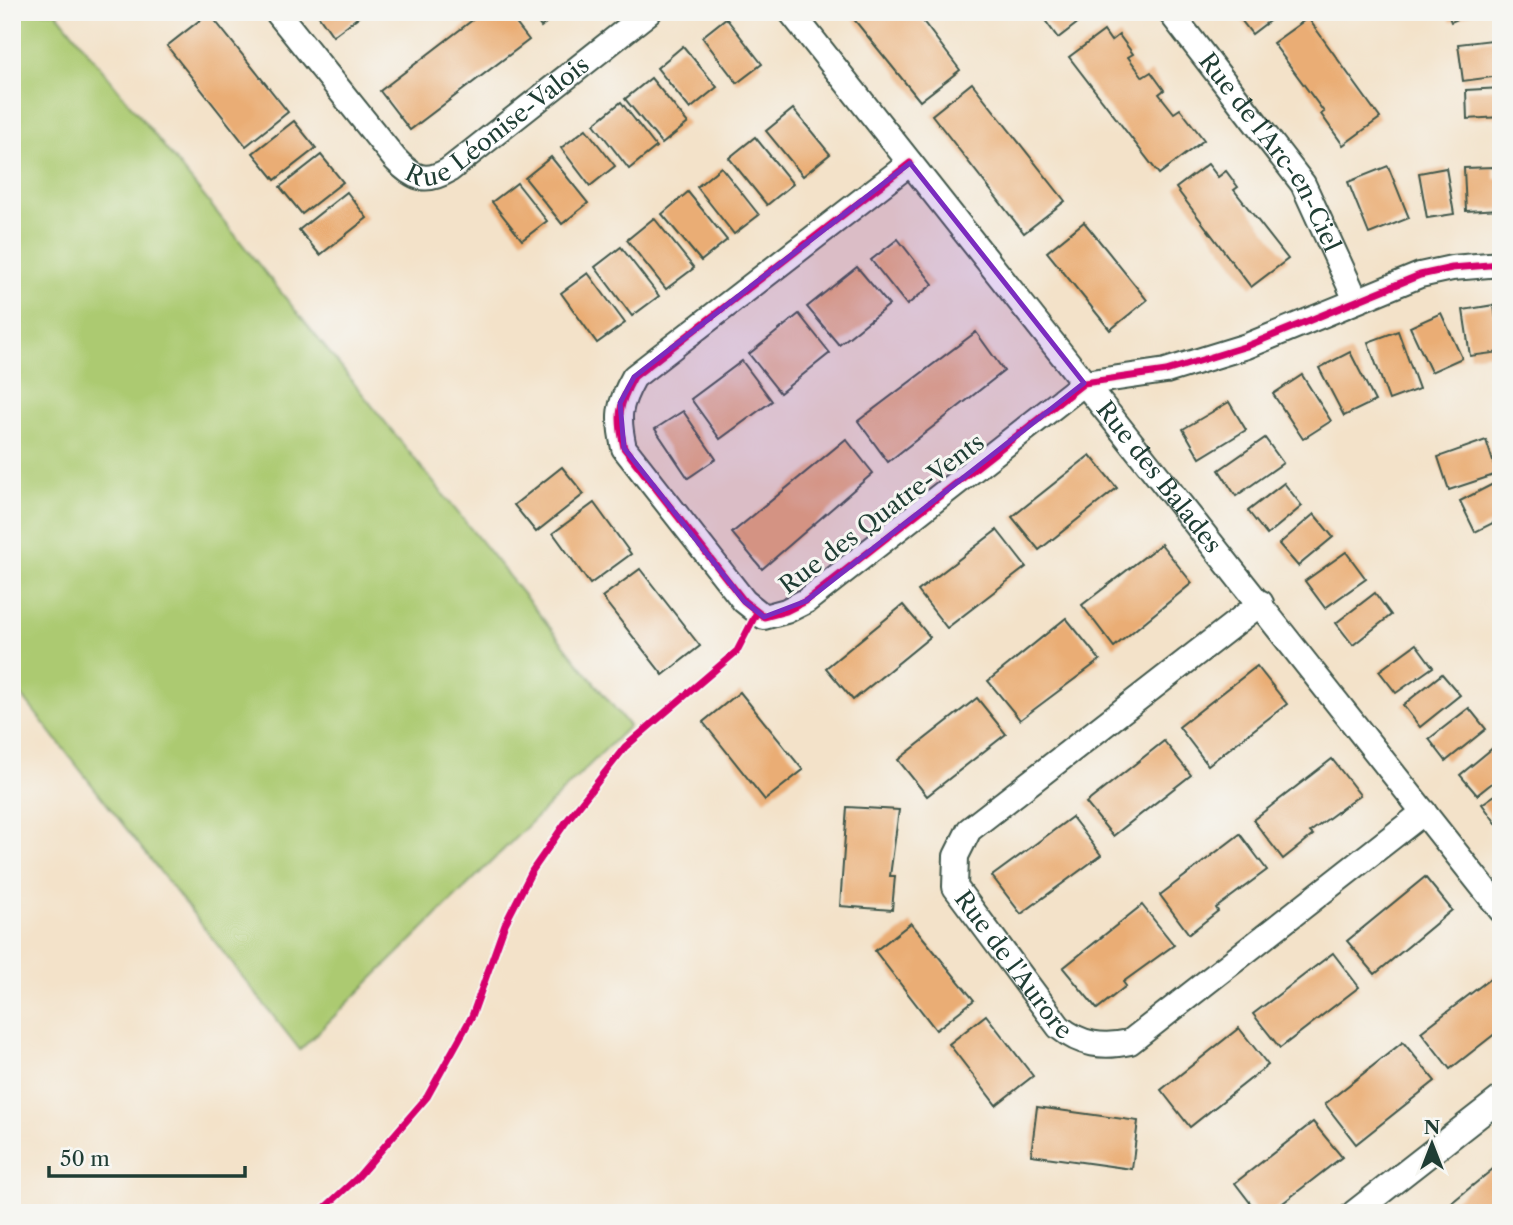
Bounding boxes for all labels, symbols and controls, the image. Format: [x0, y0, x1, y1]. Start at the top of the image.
street label: Rue de l'Arc-en-Ciel [1193, 47, 1347, 256]
street label: Rue Léonise-Valois [401, 50, 595, 192]
street label: Rue des Balades [1090, 395, 1228, 558]
street label: Rue des Quatre-Vents [774, 427, 990, 600]
street label: Rue de l'Aurore [949, 885, 1077, 1045]
north arrow [1398, 1110, 1468, 1180]
text: N [1424, 1116, 1440, 1139]
scale bar [49, 1134, 245, 1178]
text: 50 m [60, 1146, 110, 1171]

